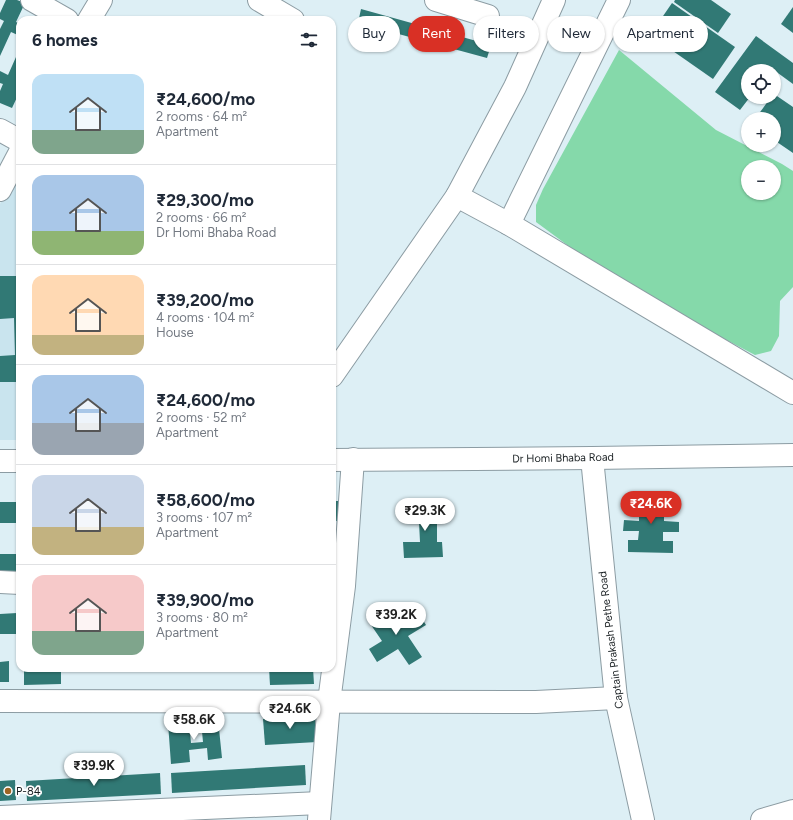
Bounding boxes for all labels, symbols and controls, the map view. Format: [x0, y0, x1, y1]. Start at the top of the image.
chip: Buy [348, 16, 400, 52]
chip: Rent [408, 16, 465, 52]
chip: Filters [473, 16, 539, 52]
chip: New [547, 16, 605, 52]
chip: Apartment [613, 16, 708, 52]
icon: filters [298, 29, 320, 51]
text: 6 homes [32, 30, 98, 50]
map controls [741, 64, 781, 200]
button: locate [741, 64, 781, 104]
text: ₹24,600/mo [156, 89, 255, 109]
icon: home [64, 90, 112, 138]
text: 2 rooms · 64 m² [156, 109, 247, 124]
button: + [741, 112, 781, 152]
text: Apartment [156, 124, 219, 139]
button: − [741, 160, 781, 200]
text: ₹29,300/mo [156, 190, 254, 210]
icon: home [64, 191, 112, 239]
text: 2 rooms · 66 m² [156, 210, 246, 225]
text: Dr Homi Bhaba Road [156, 225, 276, 240]
text: ₹39,200/mo [156, 290, 254, 310]
icon: home [64, 291, 112, 339]
text: 4 rooms · 104 m² [156, 310, 254, 325]
text: House [156, 325, 194, 340]
text: ₹24,600/mo [156, 390, 255, 410]
icon: home [64, 391, 112, 439]
text: 2 rooms · 52 m² [156, 410, 247, 425]
text: Apartment [156, 425, 219, 440]
street label: Dr Homi Bhaba Road [512, 451, 614, 465]
text: ₹58,600/mo [156, 490, 255, 510]
icon: home [64, 491, 112, 539]
pin: ₹24.6K [618, 491, 684, 525]
text: ₹24.6K [630, 496, 672, 511]
pin: ₹29.3K [392, 498, 458, 532]
text: ₹29.3K [404, 503, 446, 518]
text: 3 rooms · 107 m² [156, 510, 252, 525]
text: Apartment [156, 525, 219, 540]
street label: Captain Prakash Pethe Road [596, 571, 626, 709]
text: ₹39,900/mo [156, 590, 254, 610]
icon: home [64, 591, 112, 639]
pin: ₹39.2K [363, 602, 429, 636]
text: ₹39.2K [375, 607, 417, 622]
text: 3 rooms · 80 m² [156, 610, 248, 625]
text: Apartment [156, 625, 219, 640]
pin: ₹24.6K [257, 696, 323, 730]
text: ₹24.6K [269, 701, 311, 716]
pin: ₹58.6K [161, 707, 227, 741]
text: ₹58.6K [173, 712, 215, 727]
pin: ₹39.9K [61, 753, 127, 787]
text: ₹39.9K [73, 758, 115, 773]
place label: P-84 [16, 785, 41, 798]
marker: P-84 [3, 786, 13, 796]

